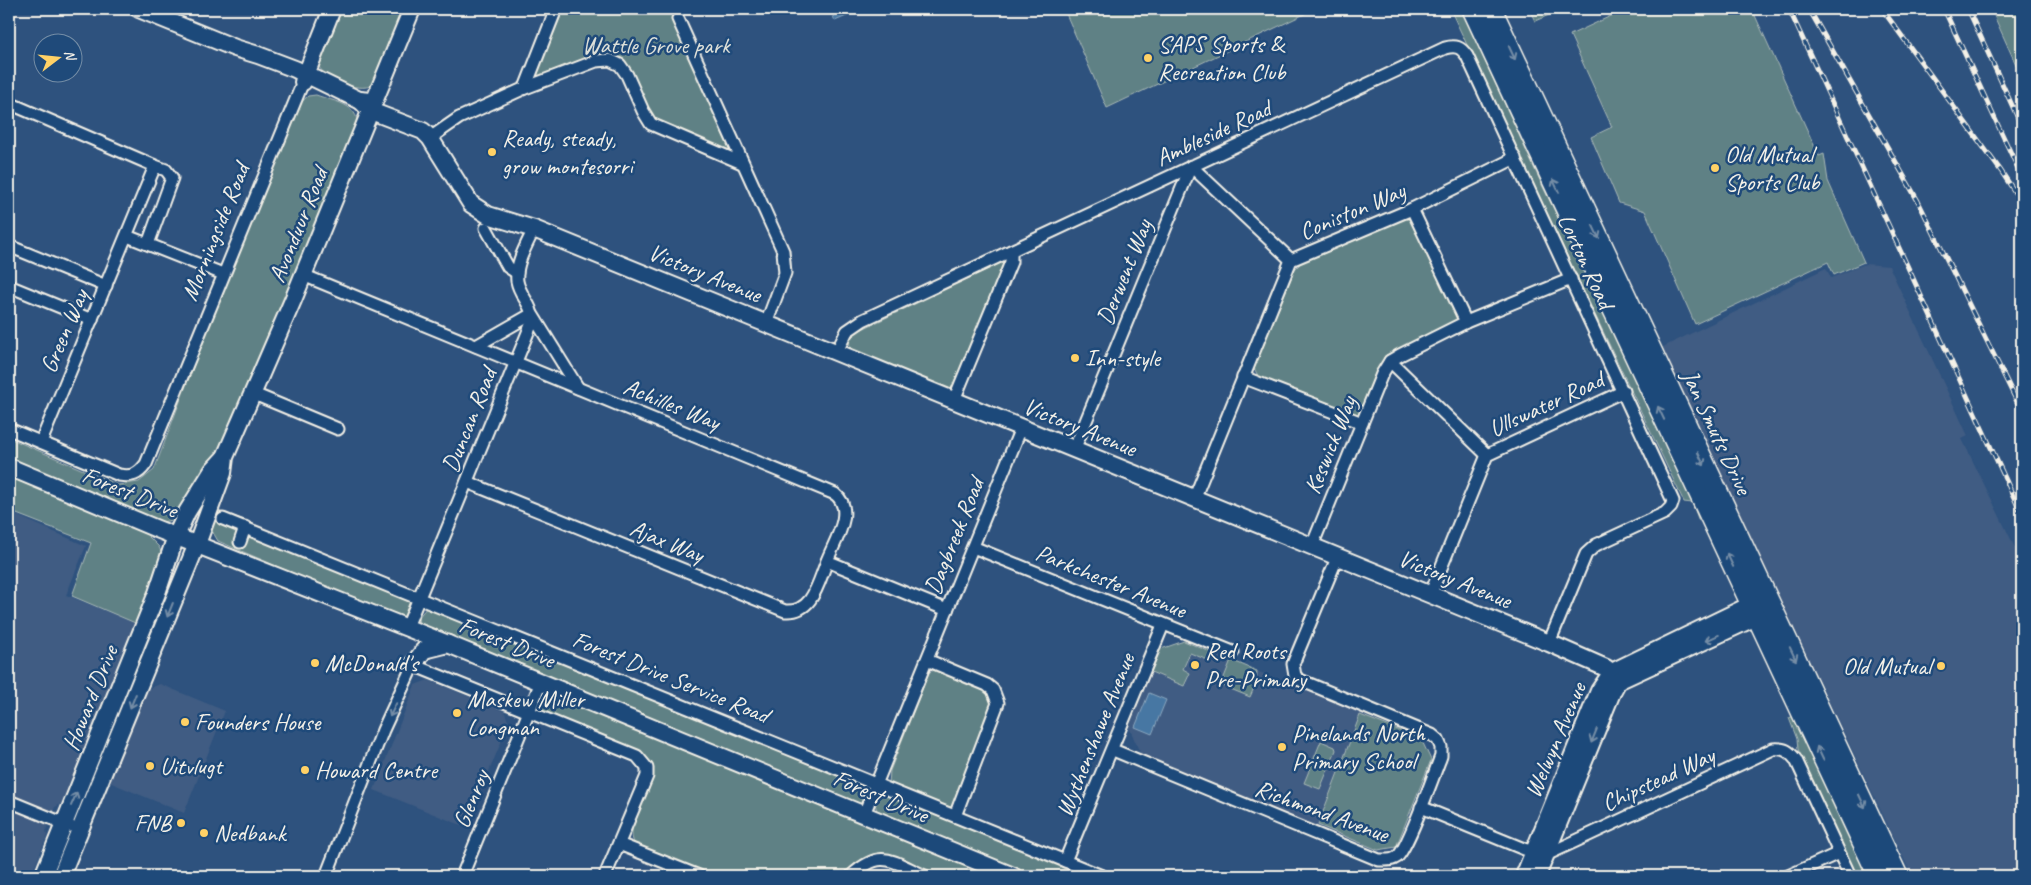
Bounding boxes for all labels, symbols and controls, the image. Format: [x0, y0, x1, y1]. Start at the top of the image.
place label: SAPS Sports & Recreation Club [1158, 29, 1287, 87]
park label: Wattle Grove park [582, 30, 732, 60]
north arrow [32, 32, 82, 82]
one-way arrow [1508, 45, 1517, 60]
text: N [61, 48, 80, 63]
marker: SAPS Sports & Recreation Club [1142, 52, 1154, 64]
street label: Ambleside Road [1151, 92, 1279, 173]
place label: Ready, steady, grow montesorri [502, 123, 635, 181]
place label: Old Mutual Sports Club [1725, 139, 1821, 197]
marker: Ready, steady, grow montesorri [486, 146, 498, 158]
street label: Morningside Road [174, 156, 257, 305]
street label: Avonduur Road [261, 160, 336, 287]
marker: Old Mutual Sports Club [1709, 162, 1721, 174]
street label: Coniston Way [1294, 175, 1411, 247]
one-way arrow [1550, 179, 1560, 194]
street label: Lorton Road [1551, 209, 1623, 317]
street label: Derwent Way [1089, 213, 1159, 329]
one-way arrow [1591, 224, 1601, 239]
street label: Victory Avenue [644, 237, 768, 310]
street label: Green Way [33, 283, 96, 377]
place label: Inn-style [1085, 343, 1162, 373]
marker: Inn-style [1069, 352, 1081, 364]
street label: Duncan Road [435, 360, 505, 476]
street label: Ullswater Road [1484, 363, 1611, 444]
street label: Jan Smuts Drive [1675, 364, 1760, 501]
street label: Achilles Way [619, 371, 726, 438]
street label: Keswick Way [1297, 390, 1364, 498]
street label: Victory Avenue [1019, 391, 1143, 464]
one-way arrow [1656, 406, 1666, 421]
one-way arrow [1697, 451, 1707, 466]
street label: Forest Drive [78, 459, 184, 526]
street label: Dagbreek Road [917, 470, 992, 598]
street label: Ajax Way [626, 513, 710, 570]
street label: Parkchester Avenue [1031, 537, 1193, 626]
street label: Victory Avenue [1394, 543, 1518, 616]
one-way arrow [1725, 553, 1734, 568]
one-way arrow [165, 602, 175, 617]
street label: Forest Drive [455, 609, 561, 676]
street label: Forest Drive Service Road [568, 624, 777, 731]
one-way arrow [1705, 633, 1720, 643]
place label: Red Roots Pre-Primary [1205, 636, 1308, 694]
street label: Howard Drive [55, 639, 125, 755]
one-way arrow [1789, 646, 1798, 661]
street label: Wythenshawe Avenue [1049, 647, 1142, 821]
place label: McDonald's [325, 648, 421, 678]
place label: Old Mutual [1843, 651, 1935, 681]
marker: McDonald's [309, 657, 321, 669]
marker: Red Roots Pre-Primary [1189, 659, 1201, 671]
marker: Old Mutual [1935, 660, 1947, 672]
street label: Welwyn Avenue [1517, 676, 1594, 802]
place label: Maskew Miller Longman [467, 684, 586, 742]
one-way arrow [128, 693, 137, 708]
one-way arrow [388, 702, 397, 717]
place label: Founders House [195, 707, 322, 737]
marker: Maskew Miller Longman [451, 707, 463, 719]
marker: Founders House [179, 716, 191, 728]
place label: Pinelands North Primary School [1292, 718, 1426, 776]
one-way arrow [1589, 728, 1598, 743]
street label: Chipstead Way [1597, 739, 1721, 818]
marker: Pinelands North Primary School [1276, 741, 1288, 753]
one-way arrow [1814, 746, 1824, 761]
place label: Uitvlugt [160, 751, 224, 781]
place label: Howard Centre [315, 755, 439, 785]
marker: Uitvlugt [144, 760, 156, 772]
street label: Forest Drive [829, 763, 935, 830]
marker: Howard Centre [299, 764, 311, 776]
street label: Glenroy [446, 764, 497, 832]
street label: Richmond Avenue [1251, 773, 1395, 850]
one-way arrow [70, 792, 80, 807]
one-way arrow [1858, 793, 1868, 808]
place label: FNB [134, 808, 173, 838]
marker: FNB [175, 817, 187, 829]
place label: Nedbank [214, 818, 288, 848]
marker: Nedbank [198, 827, 210, 839]

